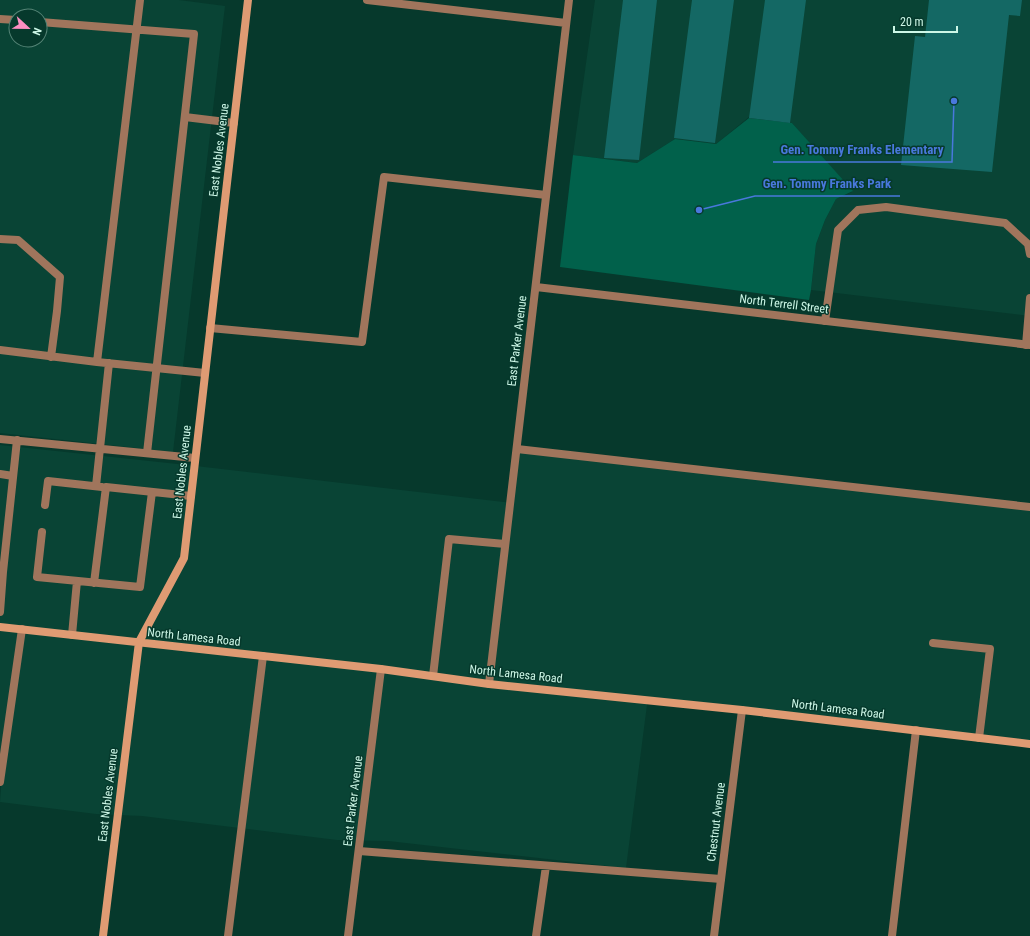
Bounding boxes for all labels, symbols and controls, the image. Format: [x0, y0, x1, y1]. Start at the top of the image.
north arrow [8, 8, 48, 48]
scale bar [894, 8, 957, 34]
text: 20 m [900, 15, 924, 29]
text: N [29, 26, 44, 37]
street label: East Nobles Avenue [206, 102, 232, 198]
callout: Gen. Tommy Franks Elementary [773, 137, 952, 162]
text: Gen. Tommy Franks Elementary [780, 142, 944, 157]
callout: Gen. Tommy Franks Park [755, 171, 900, 196]
text: Gen. Tommy Franks Park [763, 176, 892, 191]
street label: North Terrell Street [739, 292, 830, 316]
street label: East Parker Avenue [504, 294, 530, 387]
street label: East Nobles Avenue [170, 424, 194, 519]
street label: North Lamesa Road [147, 625, 241, 649]
street label: North Lamesa Road [469, 662, 563, 686]
street label: North Lamesa Road [791, 696, 885, 722]
street label: East Nobles Avenue [95, 747, 121, 843]
street label: East Parker Avenue [340, 754, 366, 847]
street label: Chestnut Avenue [704, 781, 728, 862]

